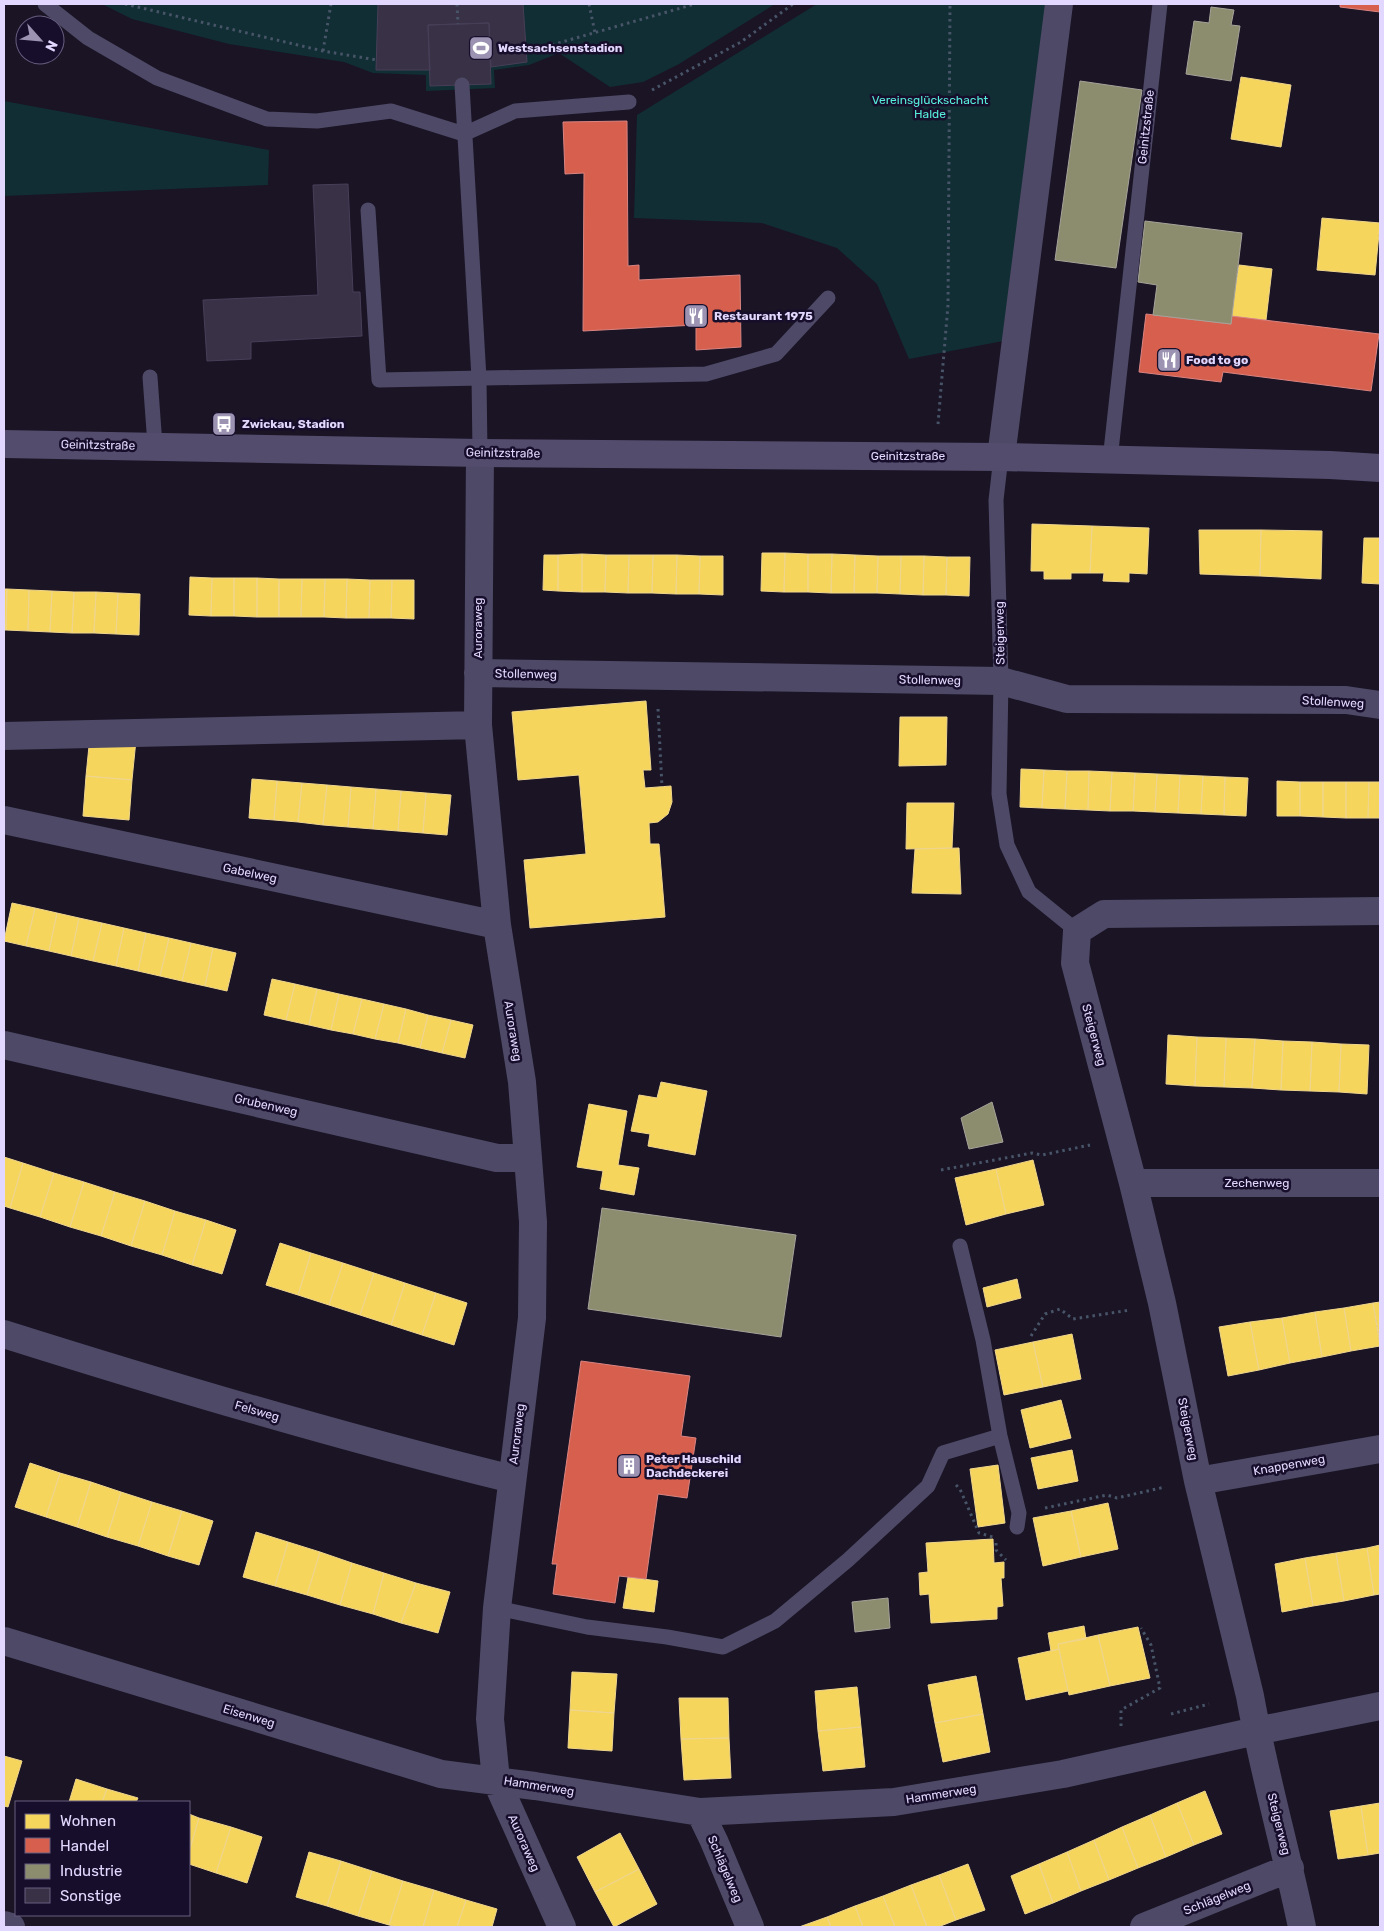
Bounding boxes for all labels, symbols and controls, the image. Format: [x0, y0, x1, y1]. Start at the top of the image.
north arrow [15, 15, 65, 65]
sports icon: Westsachsenstadion [468, 35, 494, 61]
text: N [41, 37, 61, 54]
place label: Westsachsenstadion [498, 41, 623, 55]
street label: Geinitzstraße [1135, 89, 1157, 165]
park label: Vereinsglückschacht Halde [872, 93, 989, 121]
restaurant icon: Restaurant 1975 [683, 303, 709, 329]
place label: Restaurant 1975 [714, 309, 813, 323]
restaurant icon: Food to go [1156, 347, 1182, 373]
place label: Food to go [1186, 353, 1248, 367]
bus stop icon: Zwickau, Stadion [211, 411, 237, 437]
place label: Zwickau, Stadion [242, 417, 345, 431]
street label: Geinitzstraße [61, 437, 136, 453]
street label: Geinitzstraße [466, 445, 541, 461]
street label: Geinitzstraße [871, 449, 946, 463]
street label: Auroraweg [471, 598, 485, 658]
street label: Steigerweg [992, 601, 1008, 665]
street label: Stollenweg [495, 666, 557, 682]
street label: Stollenweg [899, 672, 961, 688]
street label: Stollenweg [1302, 693, 1364, 711]
street label: Gabelweg [222, 860, 278, 886]
street label: Auroraweg [501, 1000, 525, 1062]
street label: Steigerweg [1079, 1002, 1109, 1068]
street label: Grubenweg [233, 1091, 299, 1119]
street label: Zechenweg [1225, 1176, 1289, 1190]
street label: Steigerweg [1175, 1396, 1201, 1462]
street label: Felsweg [233, 1398, 281, 1424]
street label: Auroraweg [506, 1403, 528, 1465]
place label: Peter Hauschild Dachdeckerei [646, 1452, 741, 1480]
street label: Knappenweg [1252, 1452, 1326, 1478]
building icon: Peter Hauschild Dachdeckerei [616, 1453, 642, 1479]
street label: Eisenweg [221, 1701, 277, 1731]
street label: Hammerweg [503, 1774, 575, 1798]
street label: Hammerweg [905, 1782, 977, 1806]
street label: Steigerweg [1265, 1791, 1293, 1857]
legend [15, 1801, 190, 1916]
text: Wohnen [60, 1812, 116, 1830]
street label: Auroraweg [505, 1812, 543, 1874]
street label: Schlägelweg [705, 1834, 745, 1904]
text: Handel [60, 1837, 109, 1855]
text: Industrie [60, 1862, 122, 1880]
street label: Schlägelweg [1181, 1878, 1253, 1918]
text: Sonstige [60, 1887, 122, 1905]

